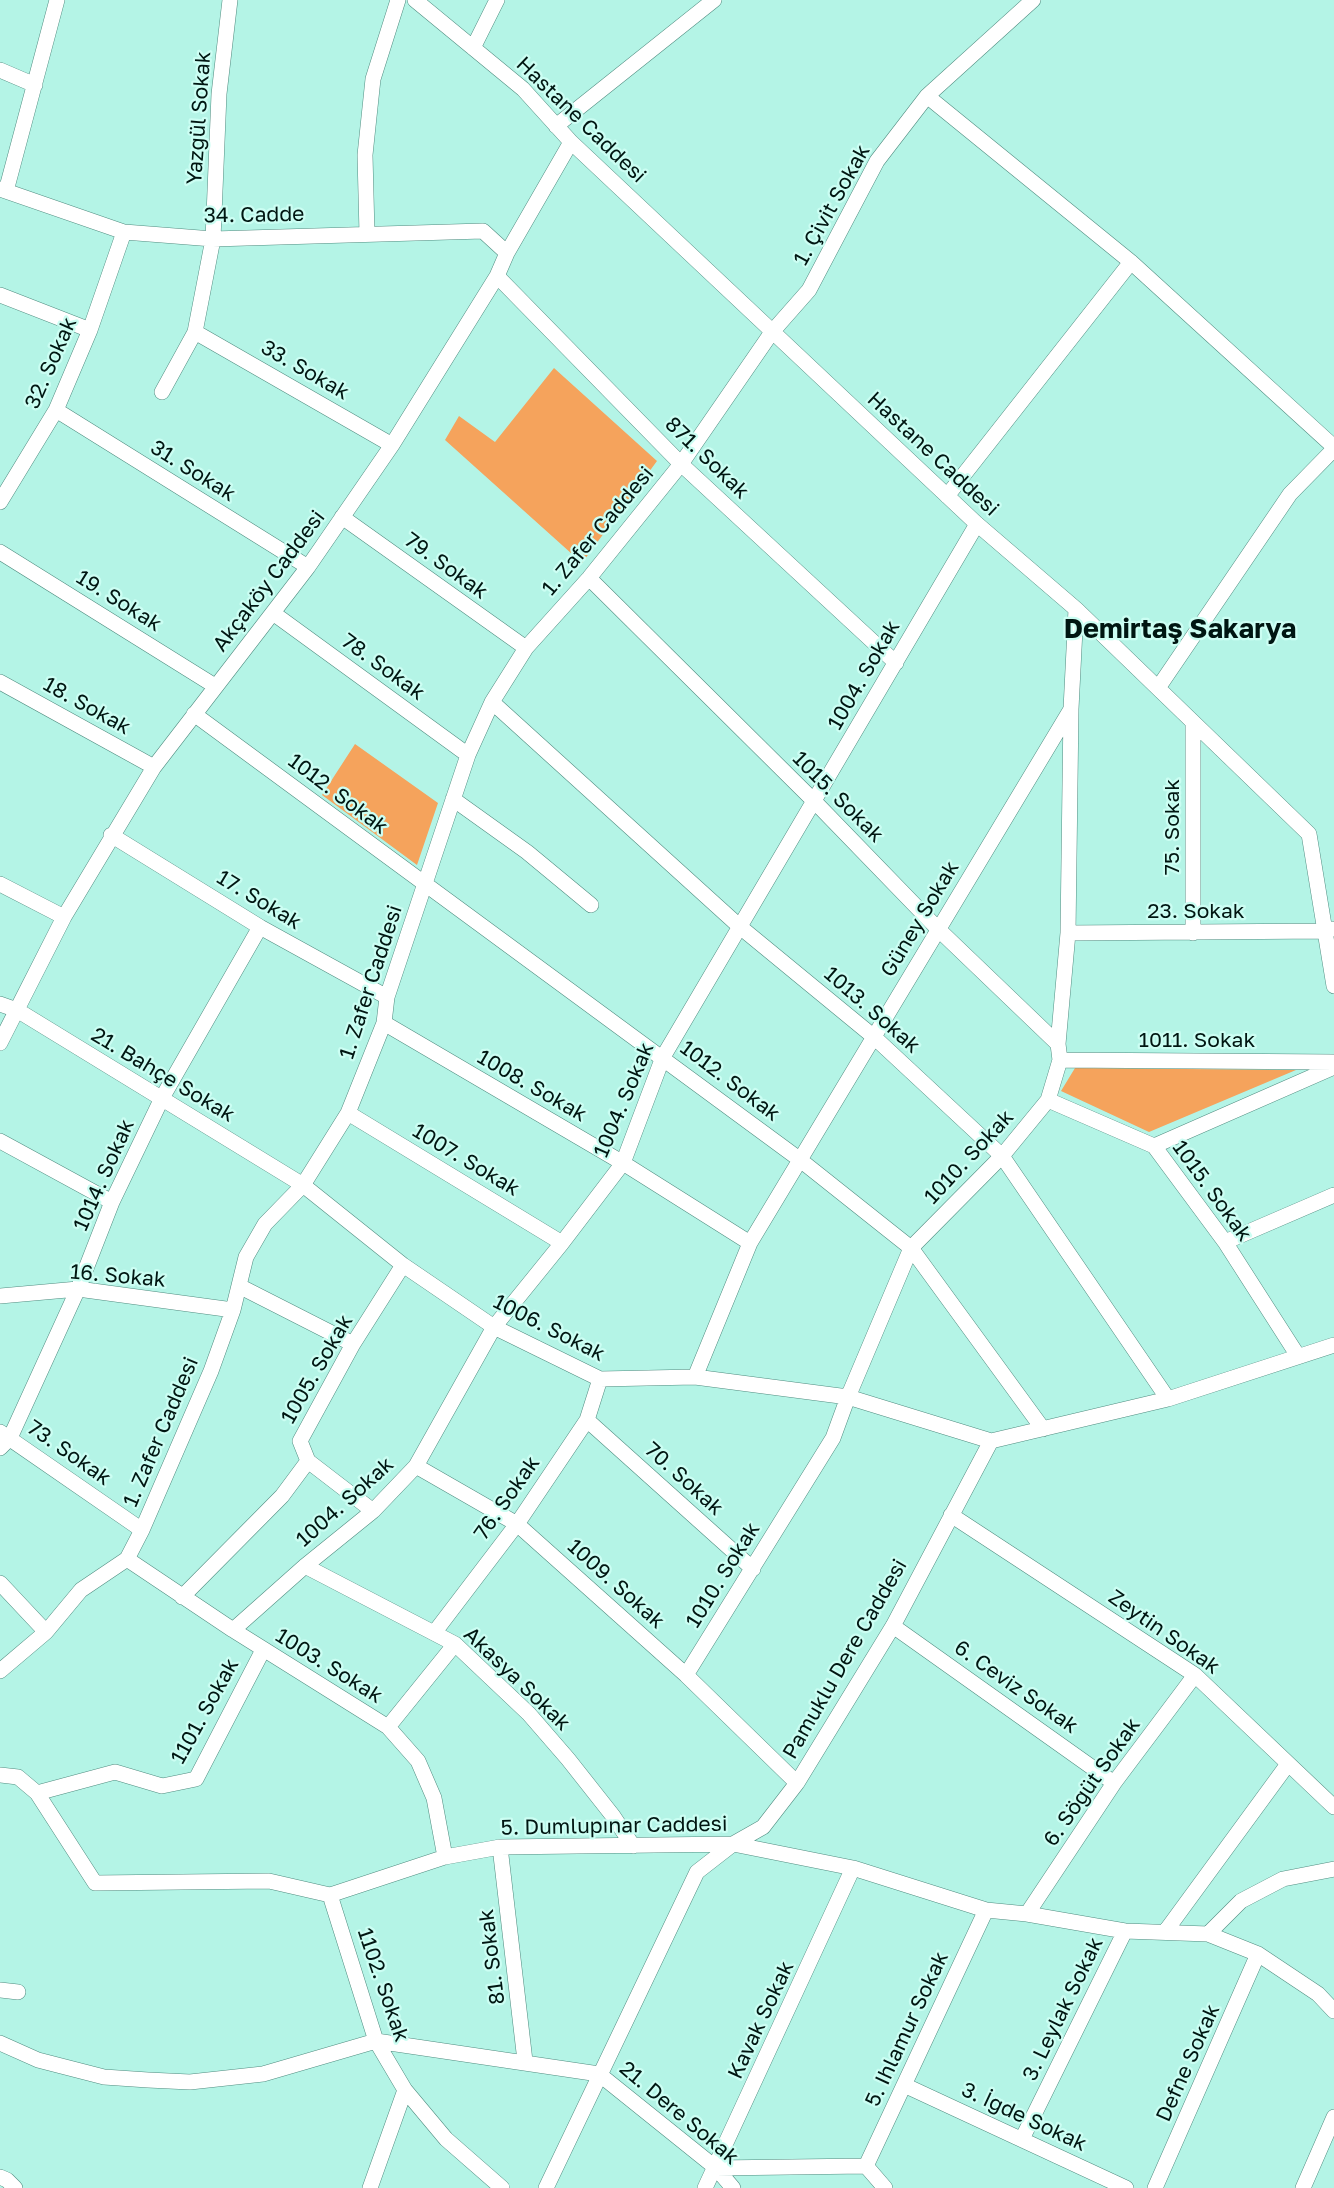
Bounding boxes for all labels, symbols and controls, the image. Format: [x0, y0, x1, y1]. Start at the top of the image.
street label: Yazgül Sokak [182, 51, 216, 185]
street label: Hastane Caddesi [511, 52, 651, 188]
street label: 1. Çivit Sokak [788, 140, 876, 270]
street label: 34. Cadde [203, 202, 305, 228]
street label: 32. Sokak [20, 313, 82, 413]
street label: 33. Sokak [256, 335, 354, 405]
street label: Hastane Caddesi [862, 387, 1004, 521]
street label: 871. Sokak [660, 412, 754, 504]
street label: 31. Sokak [146, 435, 240, 507]
street label: 1. Zafer Caddesi [537, 462, 659, 600]
street label: Akçaköy Caddesi [208, 505, 330, 657]
street label: 79. Sokak [399, 527, 493, 605]
street label: 19. Sokak [72, 565, 166, 637]
district label: Demirtaş Sakarya [1064, 613, 1296, 645]
street label: 1004. Sokak [823, 616, 905, 734]
street label: 78. Sokak [336, 628, 430, 706]
street label: 18. Sokak [39, 672, 135, 740]
street label: 1015. Sokak [787, 746, 889, 848]
street label: 1012. Sokak [283, 748, 393, 840]
street label: 75. Sokak [1159, 779, 1185, 875]
street label: Güney Sokak [876, 857, 964, 981]
street label: 17. Sokak [212, 865, 306, 935]
street label: 23. Sokak [1147, 898, 1245, 924]
street label: 1. Zafer Caddesi [334, 902, 408, 1062]
street label: 1013. Sokak [819, 962, 925, 1058]
street label: 21. Bahçe Sokak [87, 1022, 239, 1128]
street label: 1011. Sokak [1139, 1027, 1255, 1053]
street label: 1012. Sokak [675, 1035, 785, 1127]
street label: 1004. Sokak [589, 1039, 659, 1161]
street label: 1008. Sokak [473, 1045, 591, 1127]
street label: 1010. Sokak [919, 1105, 1019, 1209]
street label: 1014. Sokak [68, 1115, 140, 1235]
street label: 1007. Sokak [408, 1118, 524, 1202]
street label: 1015. Sokak [1167, 1136, 1257, 1246]
street label: 16. Sokak [69, 1259, 167, 1293]
street label: 1006. Sokak [489, 1289, 609, 1367]
street label: 1005. Sokak [276, 1310, 358, 1428]
street label: 1. Zafer Caddesi [118, 1353, 204, 1511]
street label: 73. Sokak [22, 1415, 116, 1491]
street label: 70. Sokak [639, 1437, 729, 1521]
street label: 76. Sokak [469, 1451, 545, 1545]
street label: 1004. Sokak [291, 1452, 399, 1552]
street label: 1010. Sokak [681, 1518, 765, 1632]
street label: 1009. Sokak [562, 1534, 670, 1634]
street label: Pamuklu Dere Caddesi [777, 1555, 913, 1763]
street label: Zeytin Sokak [1104, 1584, 1224, 1680]
street label: Akasya Sokak [458, 1622, 576, 1736]
street label: 1003. Sokak [271, 1623, 387, 1709]
street label: 6. Ceviz Sokak [949, 1635, 1083, 1739]
street label: 1101. Sokak [166, 1654, 244, 1768]
street label: 6. Söğüt Sokak [1038, 1713, 1146, 1851]
street label: 5. Dumlupınar Caddesi [500, 1811, 728, 1841]
street label: 81. Sokak [474, 1908, 510, 2006]
street label: 1102. Sokak [352, 1925, 414, 2045]
street label: 3. Leylak Sokak [1017, 1933, 1109, 2085]
street label: 5. Ihlamur Sokak [860, 1948, 954, 2110]
street label: Kavak Sokak [723, 1957, 799, 2083]
street label: Defne Sokak [1151, 2000, 1225, 2126]
street label: 21. Dere Sokak [614, 2056, 744, 2170]
street label: 3. İğde Sokak [957, 2077, 1091, 2157]

